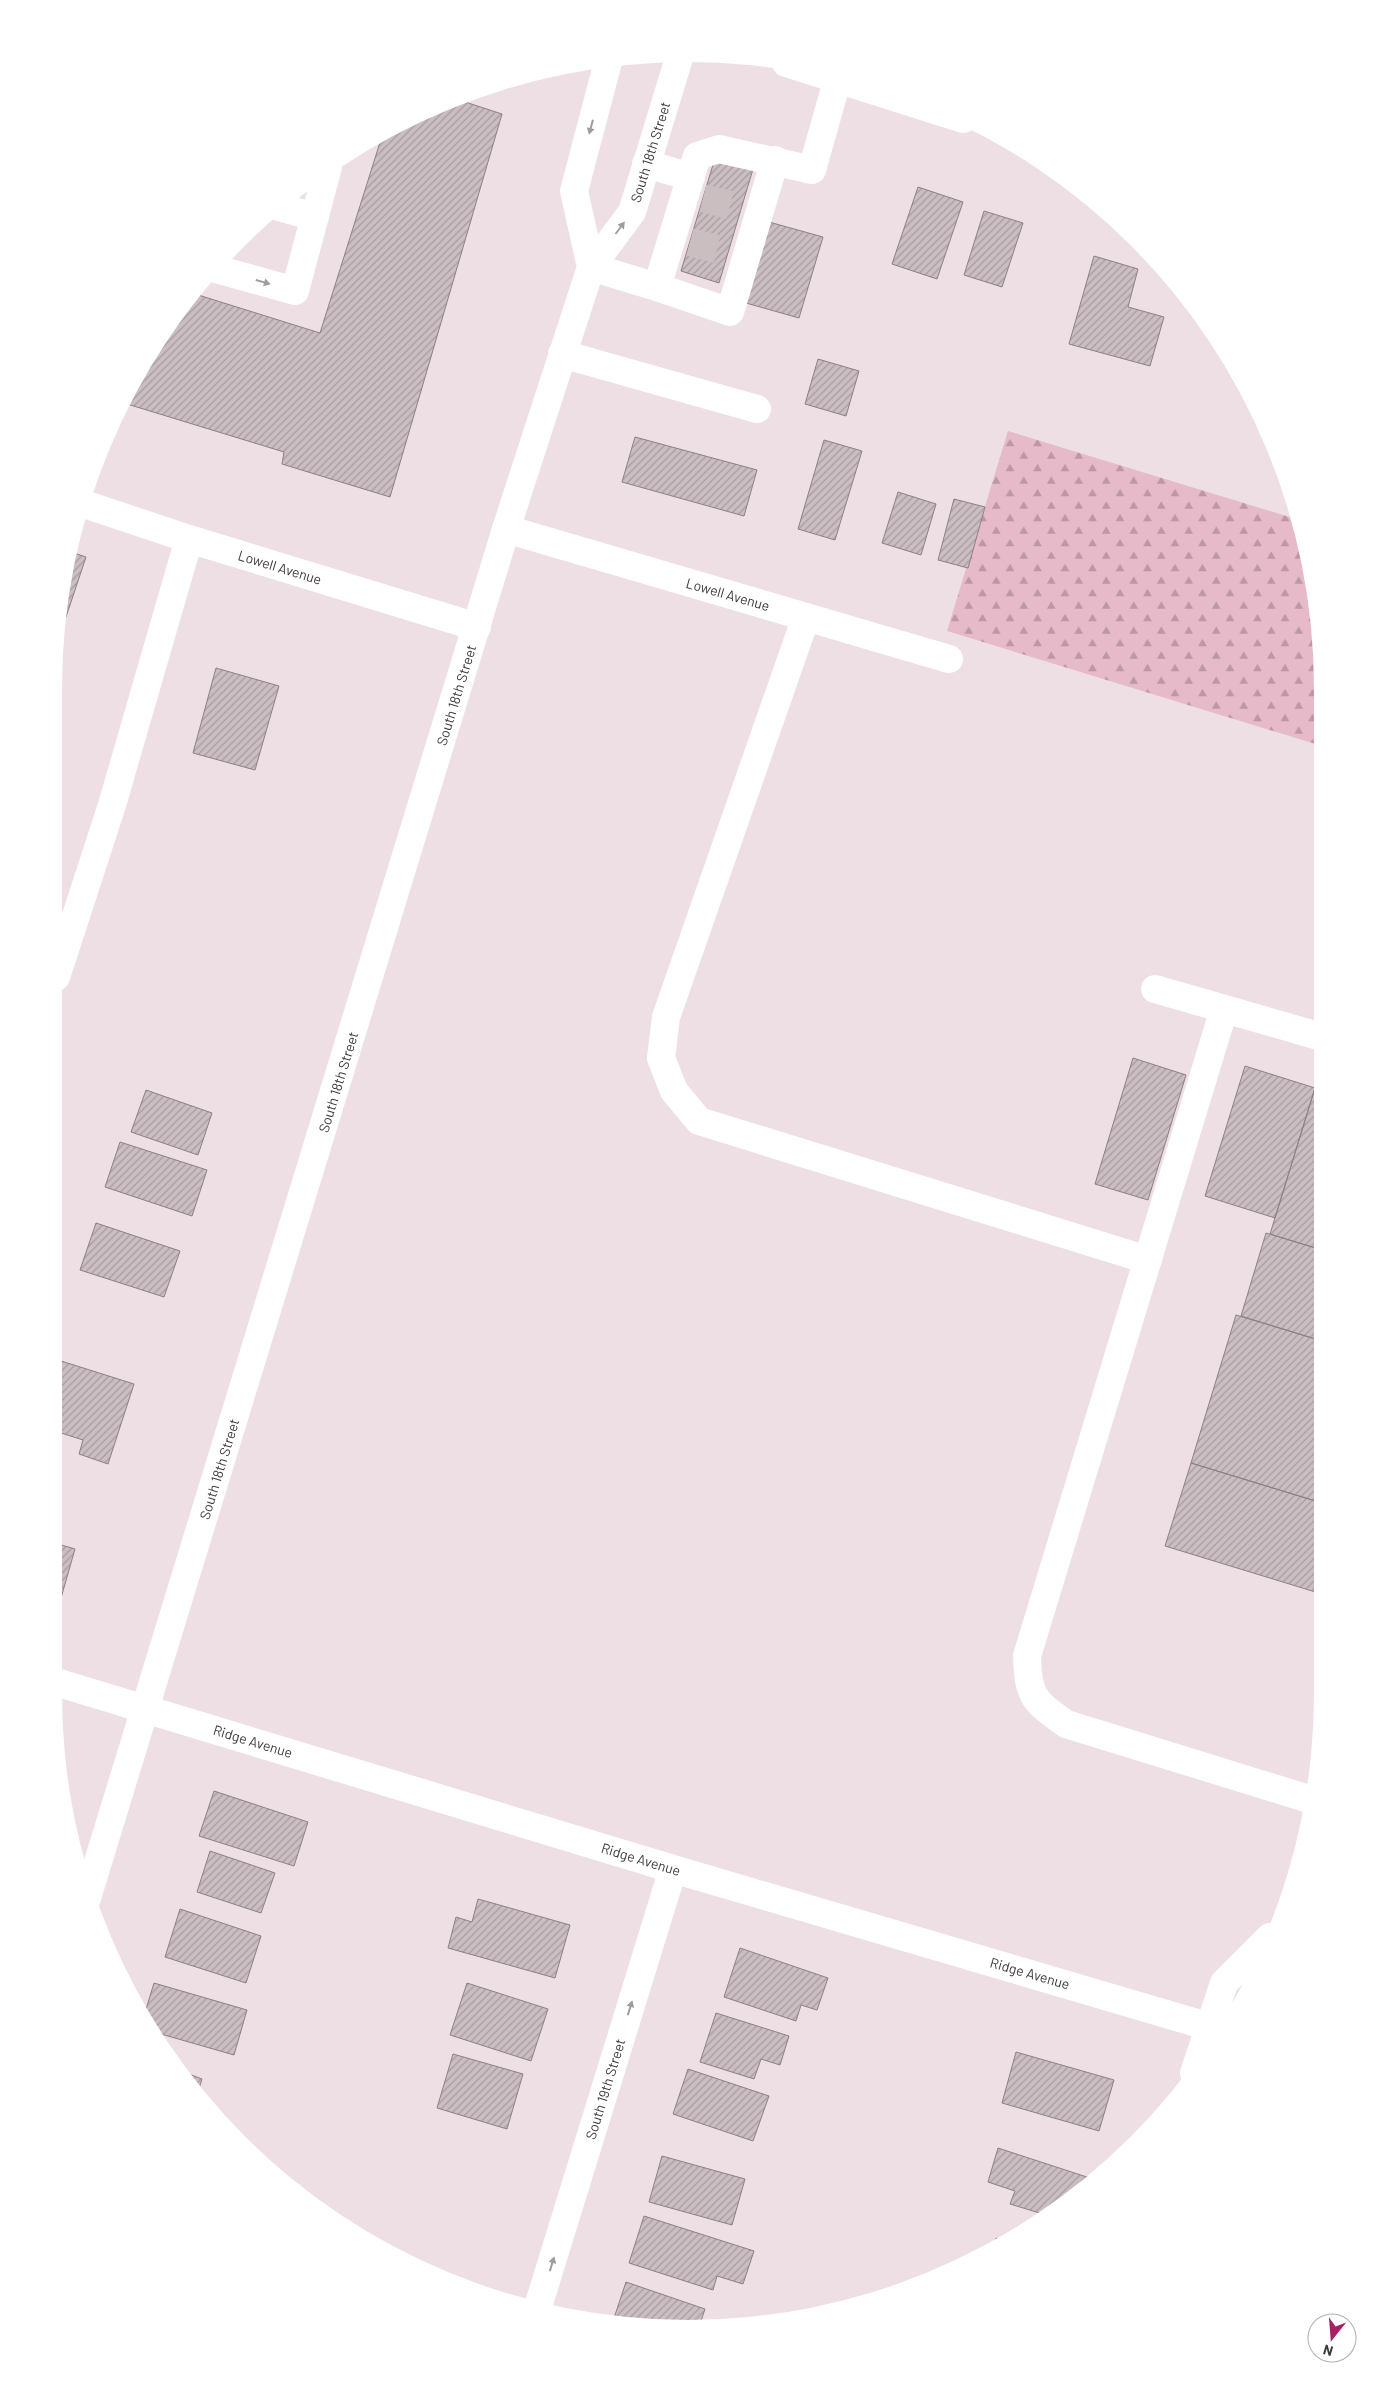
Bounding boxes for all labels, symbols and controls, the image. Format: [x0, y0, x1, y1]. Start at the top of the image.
street label: South 18th Street [627, 99, 673, 205]
one-way arrow [587, 119, 595, 134]
one-way arrow [615, 221, 625, 235]
one-way arrow [255, 278, 270, 286]
street label: Lowell Avenue [236, 546, 324, 588]
street label: Lowell Avenue [684, 574, 772, 614]
street label: South 18th Street [433, 642, 479, 748]
street label: South 18th Street [315, 1029, 361, 1135]
street label: South 18th Street [196, 1416, 242, 1522]
street label: Ridge Avenue [211, 1721, 295, 1761]
street label: Ridge Avenue [599, 1839, 683, 1879]
street label: Ridge Avenue [988, 1954, 1072, 1992]
one-way arrow [627, 2000, 635, 2015]
street label: South 19th Street [582, 2036, 628, 2142]
one-way arrow [548, 2256, 556, 2271]
north arrow [1307, 2313, 1357, 2363]
text: N [1321, 2341, 1335, 2360]

